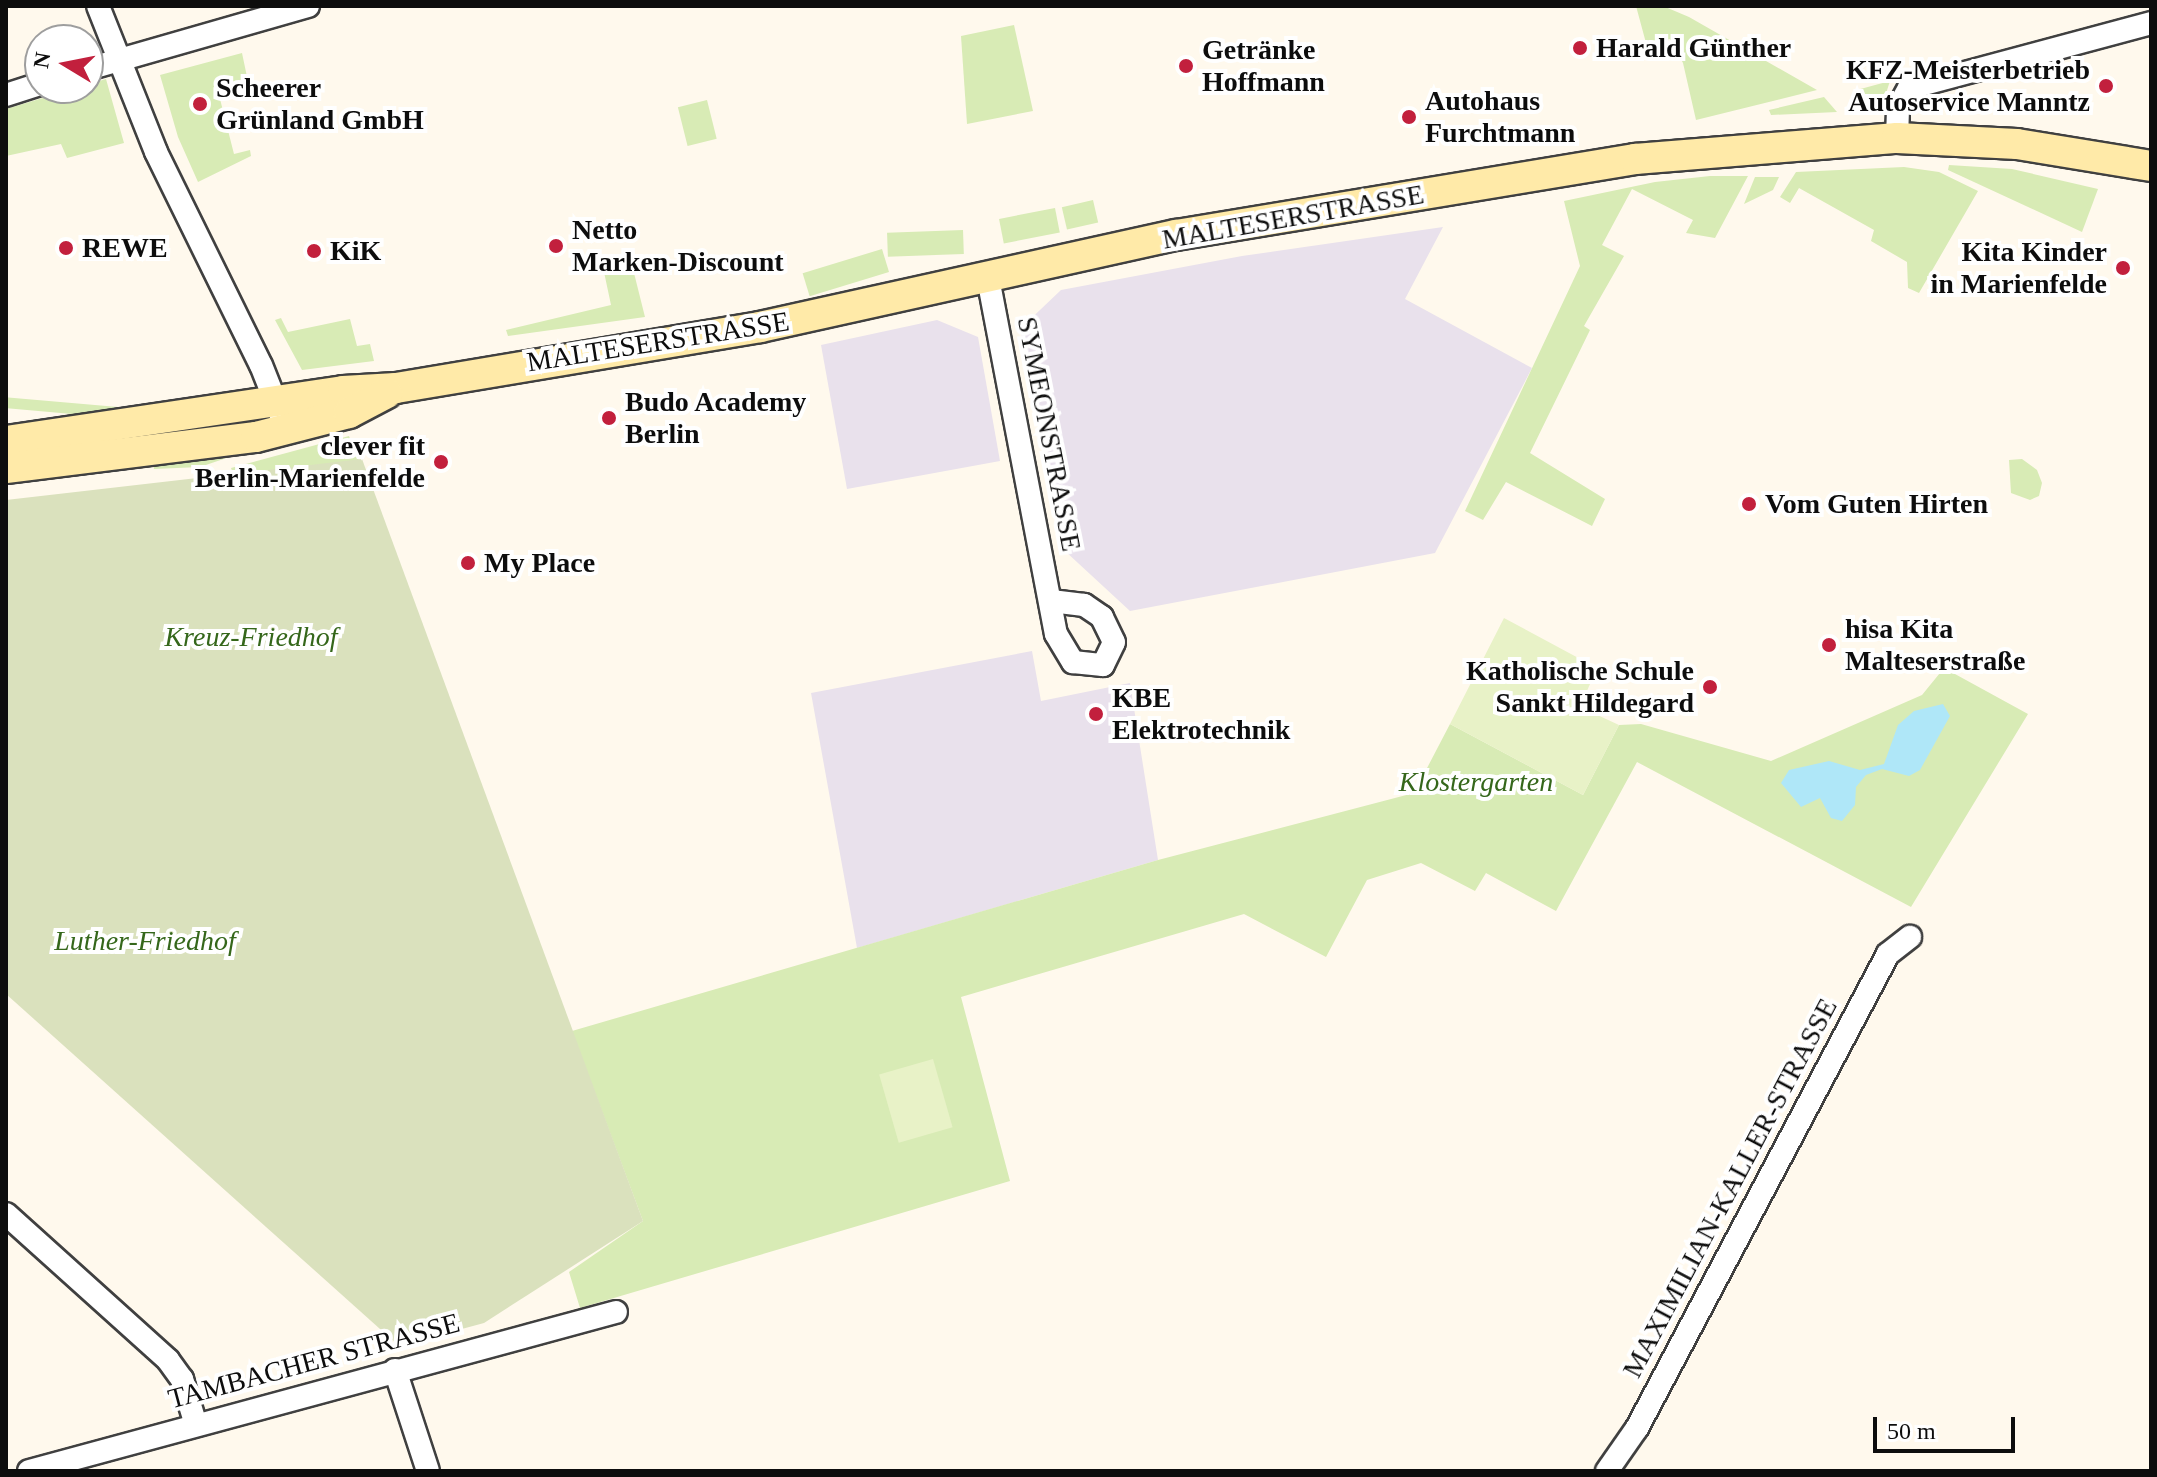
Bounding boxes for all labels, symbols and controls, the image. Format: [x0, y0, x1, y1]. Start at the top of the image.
north arrow [24, 24, 104, 104]
place label: Harald Günther [1596, 31, 1791, 65]
place label: Getränke Hoffmann [1202, 33, 1325, 99]
marker: Harald Günther [1571, 39, 1589, 57]
text: N [28, 50, 56, 70]
place label: KFZ-Meisterbetrieb Autoservice Manntz [1846, 53, 2090, 119]
marker: Getränke Hoffmann [1177, 57, 1195, 75]
place label: Scheerer Grünland GmbH [216, 71, 424, 137]
marker: KFZ-Meisterbetrieb Autoservice Manntz [2097, 77, 2115, 95]
place label: Autohaus Furchtmann [1425, 84, 1575, 150]
marker: Scheerer Grünland GmbH [191, 95, 209, 113]
marker: Autohaus Furchtmann [1400, 108, 1418, 126]
street label: MALTESERSTRASSE [1160, 177, 1426, 257]
place label: Netto Marken-Discount [572, 213, 784, 279]
place label: REWE [82, 231, 168, 265]
place label: KiK [330, 234, 381, 268]
place label: Kita Kinder in Marienfelde [1930, 235, 2107, 301]
marker: Netto Marken-Discount [547, 237, 565, 255]
marker: REWE [57, 239, 75, 257]
marker: KiK [305, 242, 323, 260]
marker: Kita Kinder in Marienfelde [2114, 259, 2132, 277]
street label: MALTESERSTRASSE [524, 305, 792, 379]
street label: SYMEONSTRASSE [1010, 314, 1088, 554]
place label: Budo Academy Berlin [625, 385, 808, 451]
marker: Budo Academy Berlin [600, 409, 618, 427]
place label: clever fit Berlin-Marienfelde [195, 429, 425, 495]
marker: clever fit Berlin-Marienfelde [432, 453, 450, 471]
place label: Vom Guten Hirten [1765, 487, 1988, 521]
marker: Vom Guten Hirten [1740, 495, 1758, 513]
place label: My Place [484, 546, 595, 580]
marker: My Place [459, 554, 477, 572]
place label: hisa Kita Malteserstraße [1845, 612, 2025, 678]
park label: Kreuz-Friedhof [164, 620, 338, 654]
marker: hisa Kita Malteserstraße [1820, 636, 1838, 654]
place label: Katholische Schule Sankt Hildegard [1466, 654, 1694, 720]
marker: Katholische Schule Sankt Hildegard [1701, 678, 1719, 696]
place label: KBE Elektrotechnik [1112, 681, 1290, 747]
marker: KBE Elektrotechnik [1087, 705, 1105, 723]
park label: Klostergarten [1399, 765, 1553, 799]
park label: Luther-Friedhof [54, 924, 236, 958]
street label: MAXIMILIAN-KALLER-STRASSE [1615, 993, 1845, 1383]
street label: TAMBACHER STRASSE [165, 1306, 463, 1416]
scale bar [1877, 1401, 2019, 1451]
text: 50 m [1887, 1418, 1936, 1444]

